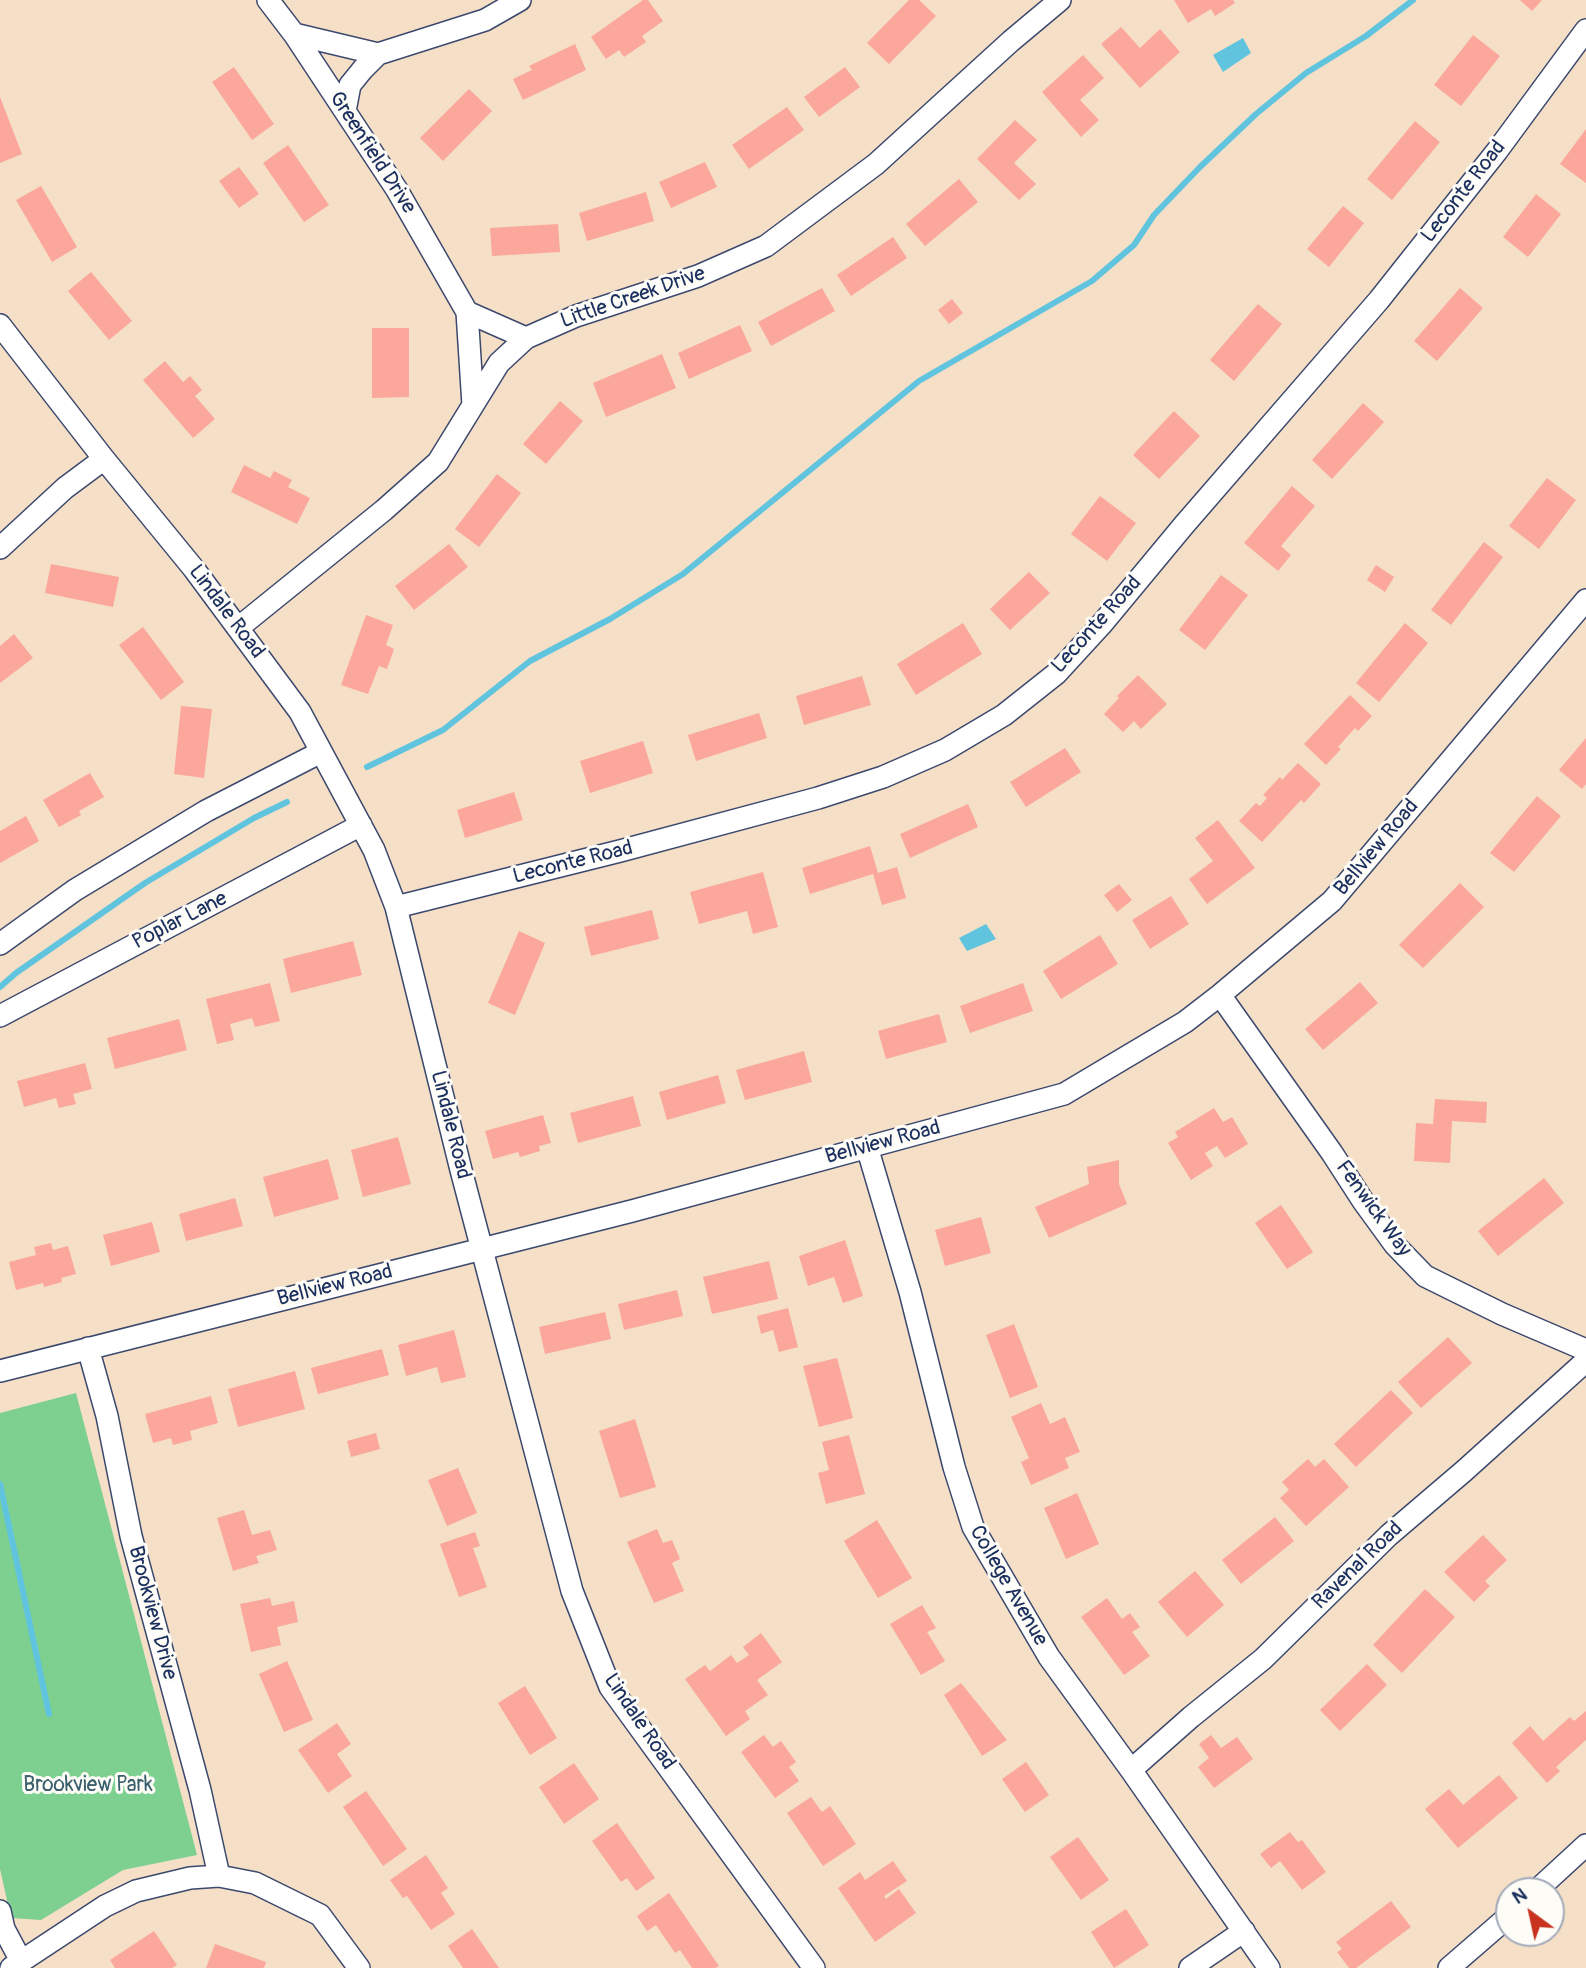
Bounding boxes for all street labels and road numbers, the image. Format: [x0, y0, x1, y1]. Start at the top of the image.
street label: Greenfield Drive [323, 87, 421, 219]
street label: Leconte Road [1416, 136, 1512, 248]
street label: Little Creek Drive [557, 261, 709, 335]
street label: Lindale Road [183, 560, 269, 664]
street label: Leconte Road [1047, 571, 1147, 679]
street label: Bellview Road [1329, 795, 1425, 901]
street label: Leconte Road [511, 836, 635, 890]
street label: Poplar Lane [128, 886, 232, 956]
street label: Lindale Road [424, 1068, 476, 1182]
street label: Bellview Road [823, 1116, 943, 1170]
street label: Fenwick Way [1330, 1156, 1416, 1262]
street label: Bellview Road [275, 1260, 395, 1312]
street label: Ravenal Road [1308, 1517, 1408, 1615]
street label: College Avenue [963, 1521, 1053, 1651]
street label: Brookview Drive [122, 1543, 182, 1683]
street label: Lindale Road [598, 1669, 680, 1775]

